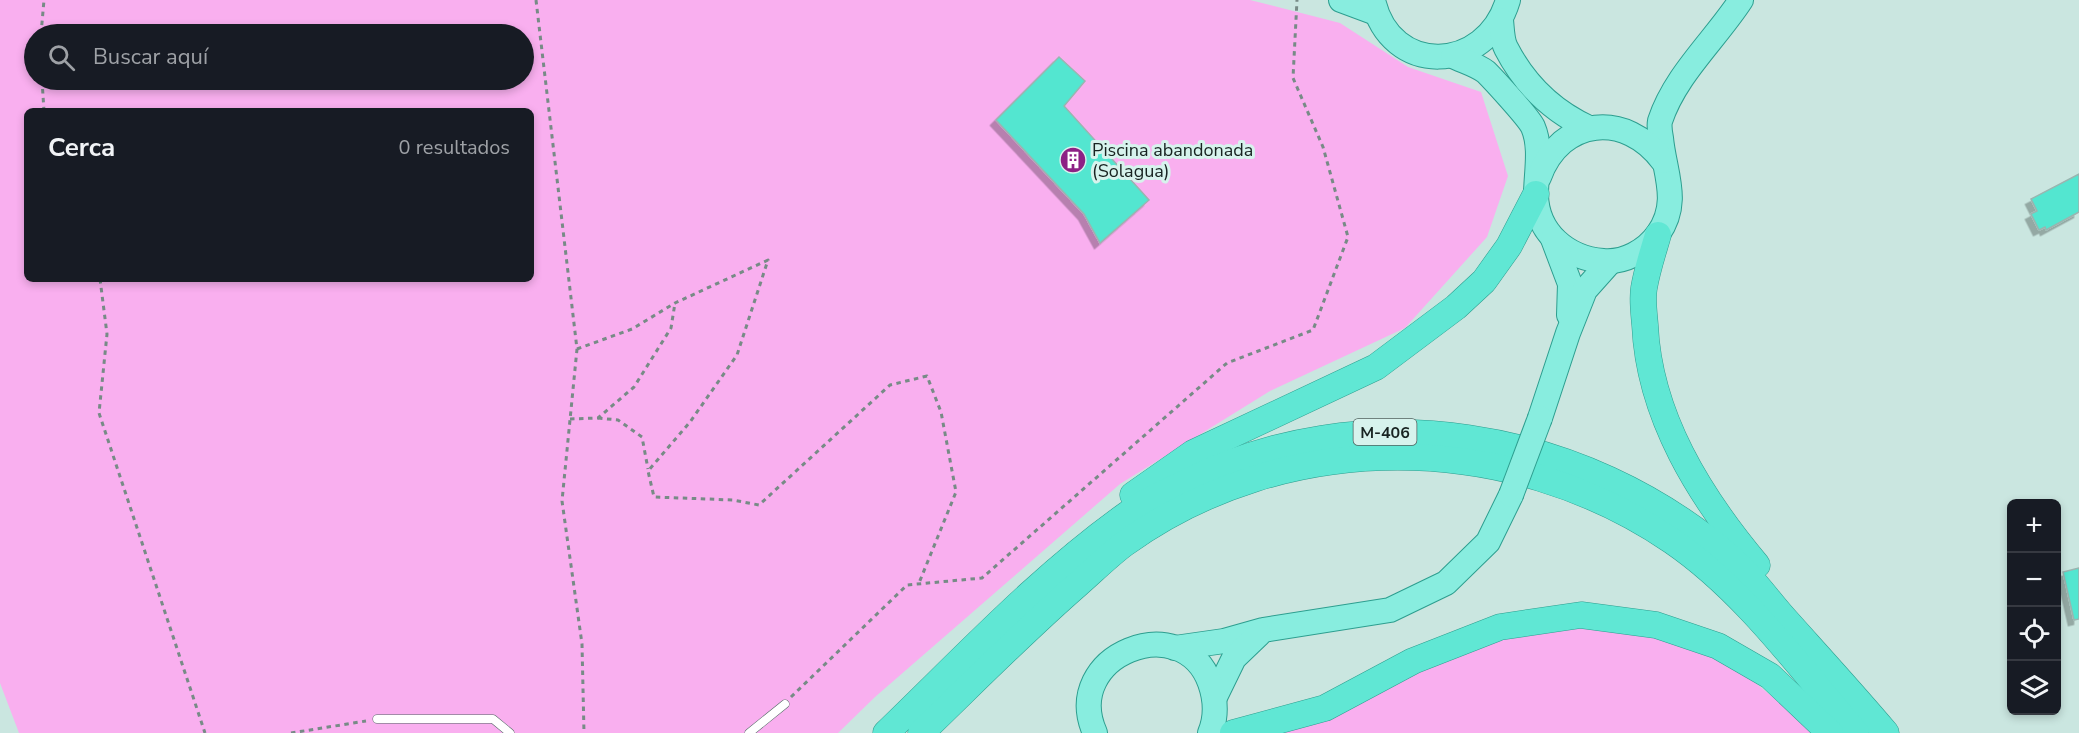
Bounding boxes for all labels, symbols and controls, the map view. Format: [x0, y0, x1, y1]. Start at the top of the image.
search box [24, 24, 534, 90]
icon: search [45, 41, 78, 74]
text: Buscar aquí [93, 42, 208, 72]
text: Cerca [48, 130, 115, 165]
text: 0 resultados [399, 134, 510, 161]
place label: Piscina abandonada (Solagua) [1092, 138, 1253, 183]
building icon: Piscina abandonada (Solagua) [1058, 145, 1088, 175]
road number: M-406 [1354, 419, 1416, 445]
map controls [2007, 499, 2061, 715]
button: + [2007, 499, 2061, 553]
button: − [2007, 553, 2061, 607]
button: locate [2007, 607, 2061, 661]
button: layers [2007, 661, 2061, 715]

